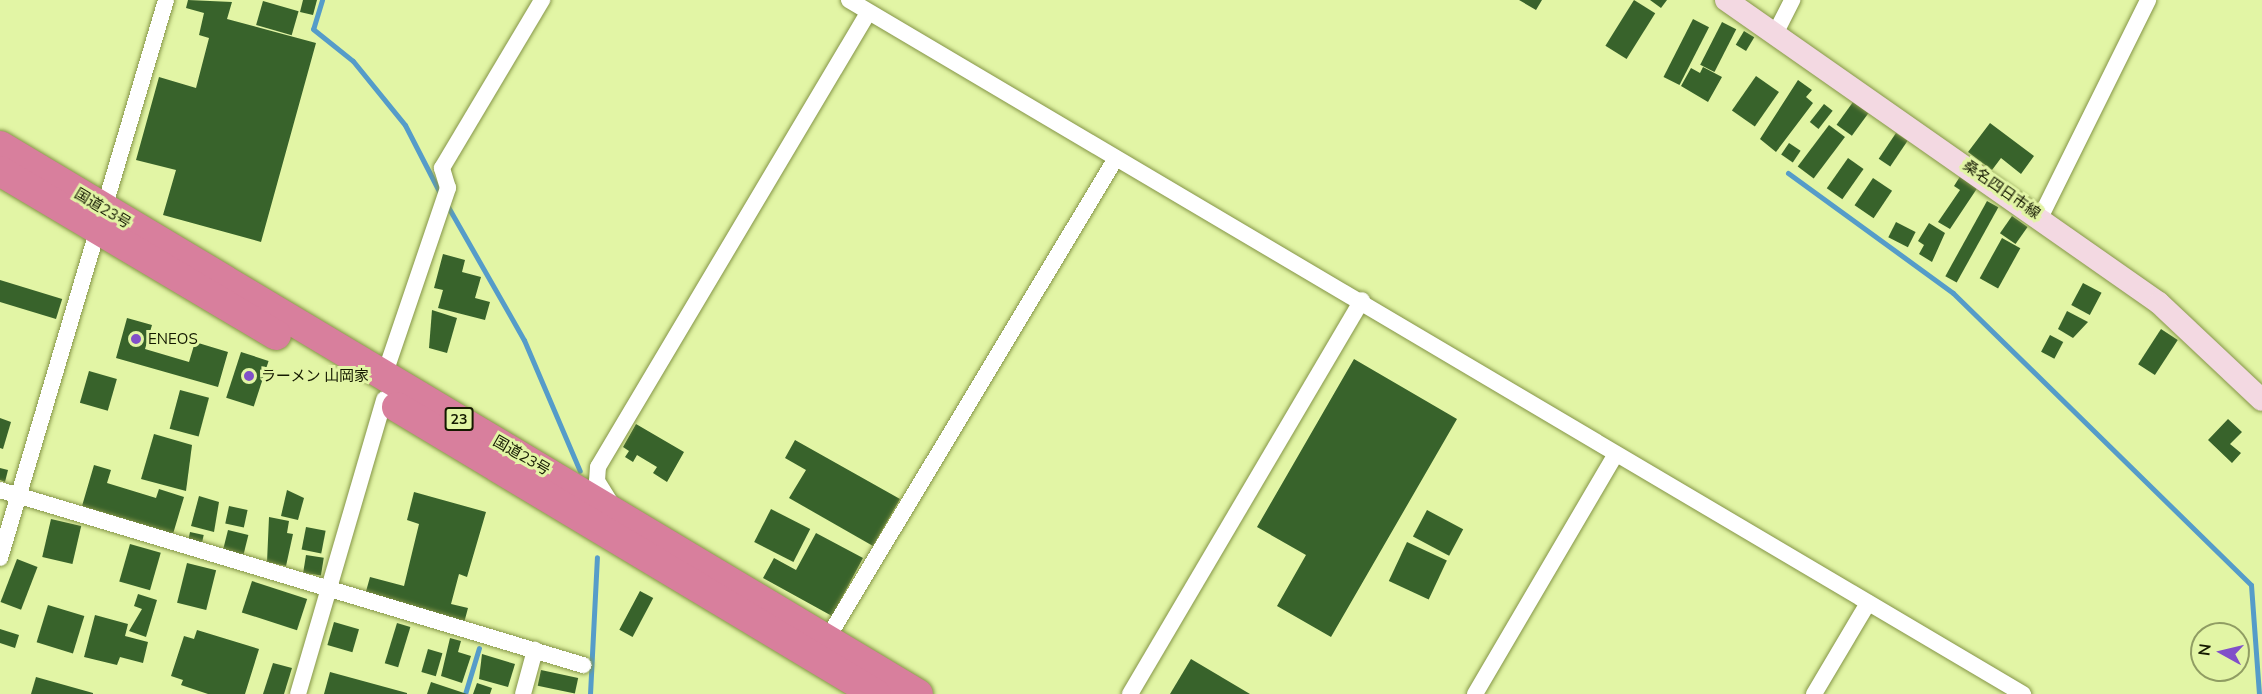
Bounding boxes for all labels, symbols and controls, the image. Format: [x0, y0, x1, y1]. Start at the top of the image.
street label: 桑名四日市線 [1960, 156, 2044, 222]
street label: 国道23号 [71, 184, 135, 232]
place label: ENEOS [148, 330, 198, 348]
marker: ENEOS [129, 332, 143, 346]
place label: ラーメン 山岡家 [261, 367, 370, 385]
marker: ラーメン 山岡家 [242, 369, 256, 383]
road number: 23 [444, 408, 474, 430]
street label: 国道23号 [490, 431, 554, 479]
north arrow [2190, 622, 2250, 682]
text: N [2193, 642, 2215, 657]

